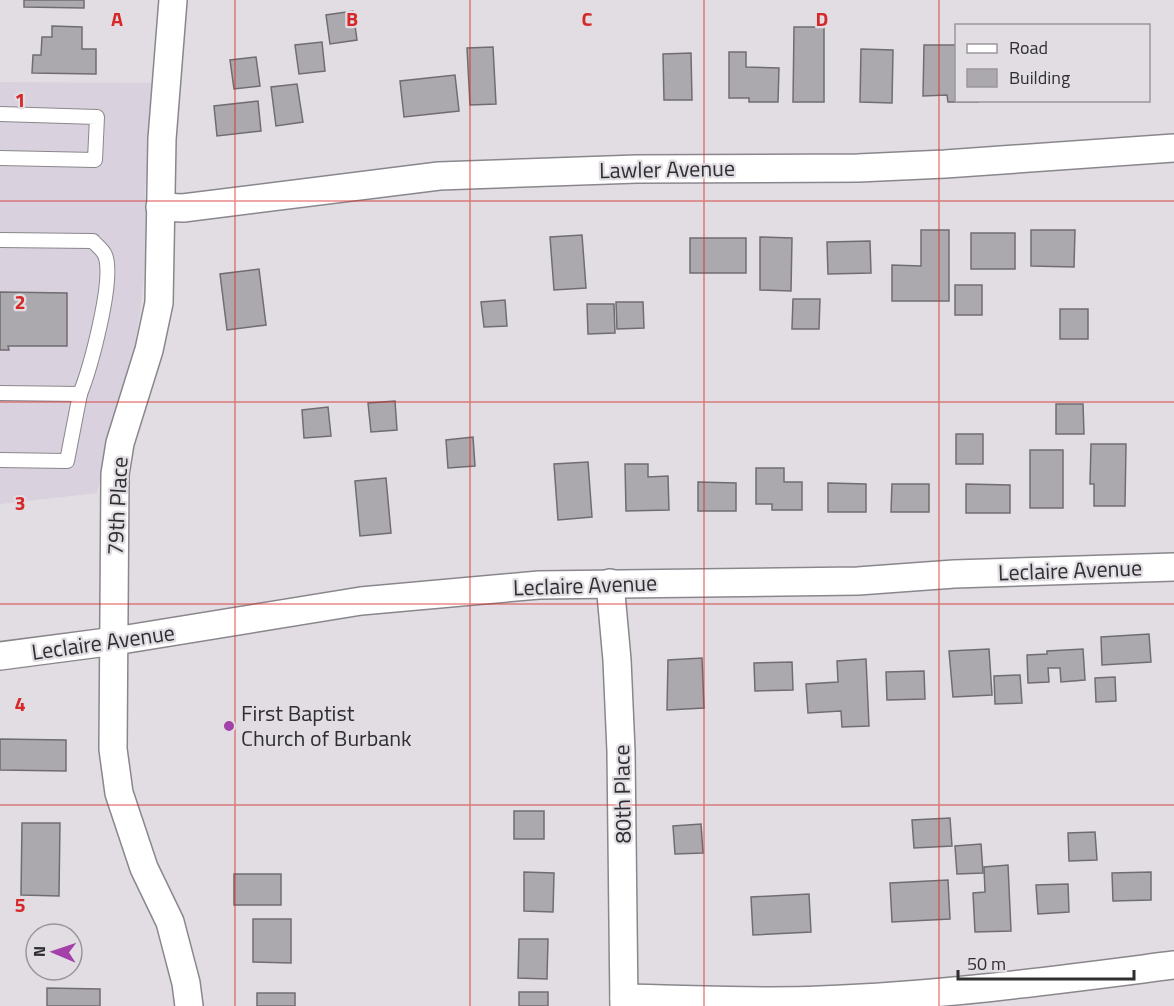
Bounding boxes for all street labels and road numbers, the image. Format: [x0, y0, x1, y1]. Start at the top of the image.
street label: Lawler Avenue [599, 151, 735, 187]
street label: 79th Place [97, 456, 137, 556]
street label: Leclaire Avenue [997, 550, 1143, 590]
street label: Leclaire Avenue [512, 565, 658, 605]
street label: Leclaire Avenue [29, 615, 177, 669]
street label: 80th Place [604, 744, 640, 844]

